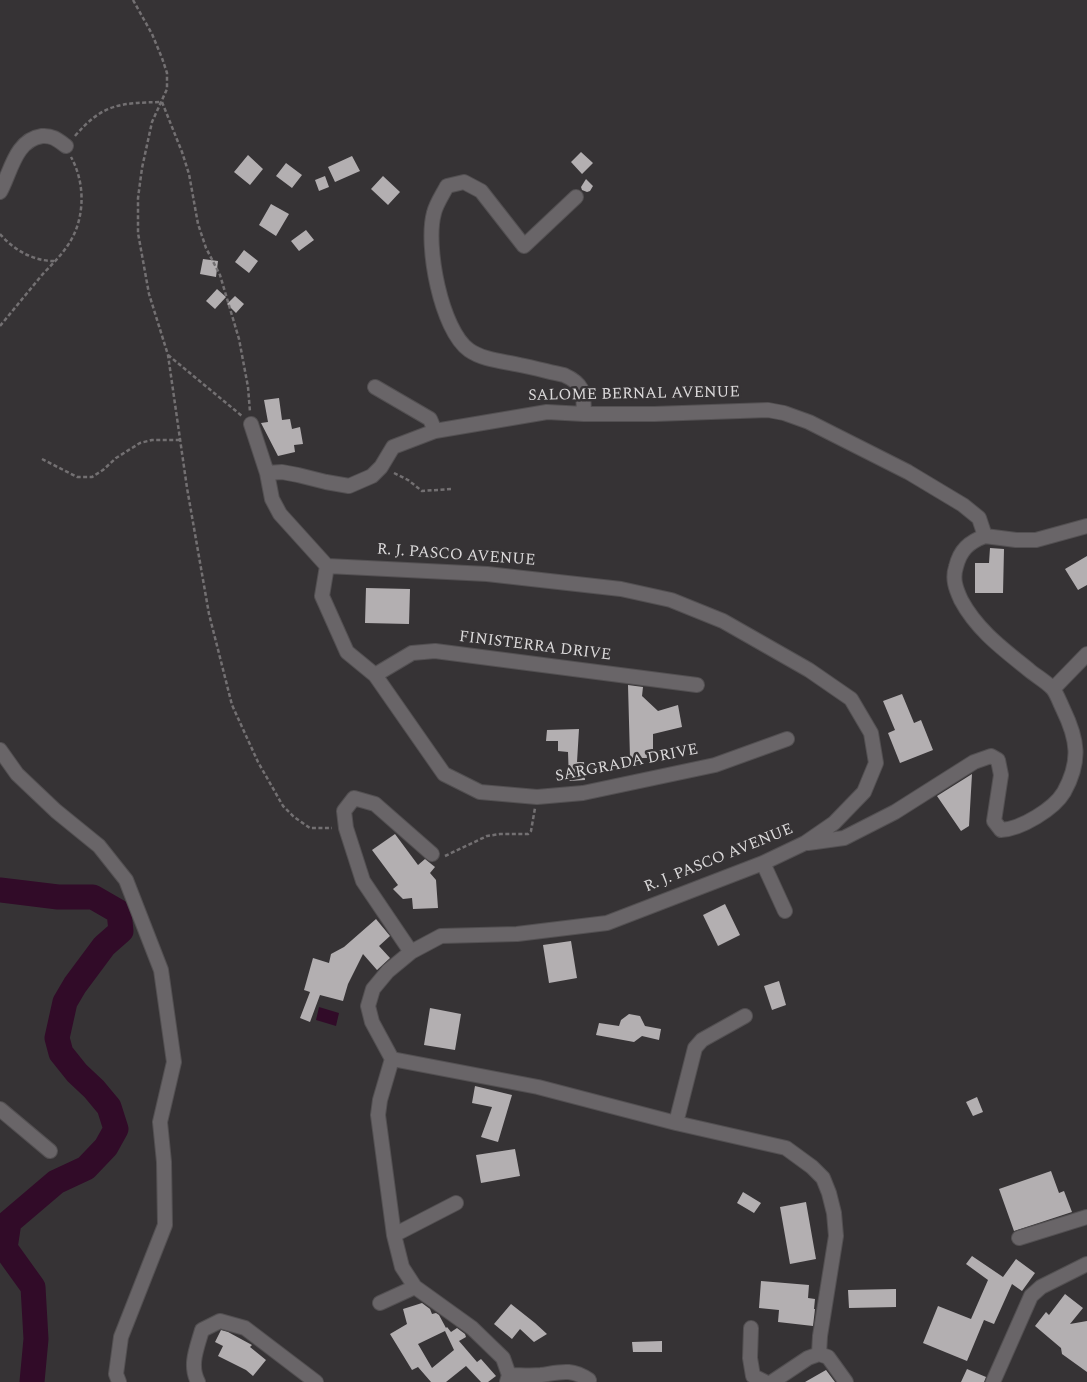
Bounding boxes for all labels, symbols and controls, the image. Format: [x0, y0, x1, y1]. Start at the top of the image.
street label: SALOME BERNAL AVENUE [528, 384, 740, 406]
street label: R. J. PASCO AVENUE [376, 541, 536, 571]
street label: FINISTERRA DRIVE [458, 628, 612, 666]
street label: SARGRADA DRIVE [554, 741, 700, 787]
street label: R. J. PASCO AVENUE [642, 820, 796, 898]

